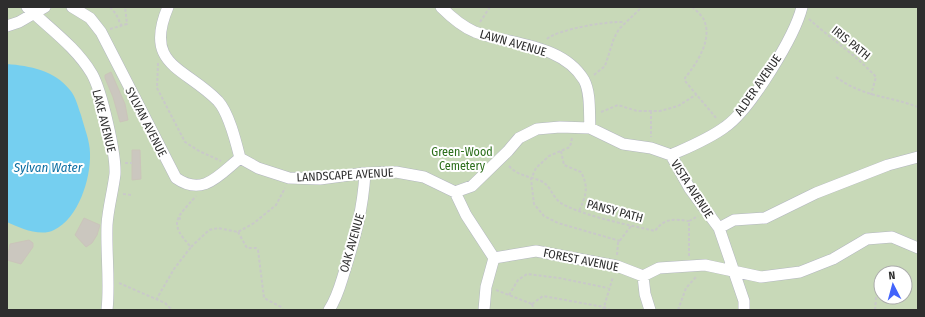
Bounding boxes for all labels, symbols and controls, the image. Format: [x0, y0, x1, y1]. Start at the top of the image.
street label: IRIS PATH [829, 23, 873, 63]
street label: LAWN AVENUE [478, 27, 548, 59]
street label: ALDER AVENUE [732, 51, 784, 118]
street label: SYLVAN AVENUE [122, 85, 170, 160]
street label: LAKE AVENUE [89, 88, 119, 154]
park label: Green-Wood Cemetery [431, 145, 493, 173]
street label: VISTA AVENUE [668, 157, 716, 221]
water label: Sylvan Water [13, 160, 83, 175]
street label: LANDSCAPE AVENUE [296, 165, 394, 185]
street label: PANSY PATH [585, 197, 645, 225]
street label: OAK AVENUE [337, 212, 367, 274]
street label: FOREST AVENUE [542, 246, 620, 274]
north arrow [873, 265, 913, 305]
text: N [888, 269, 896, 282]

